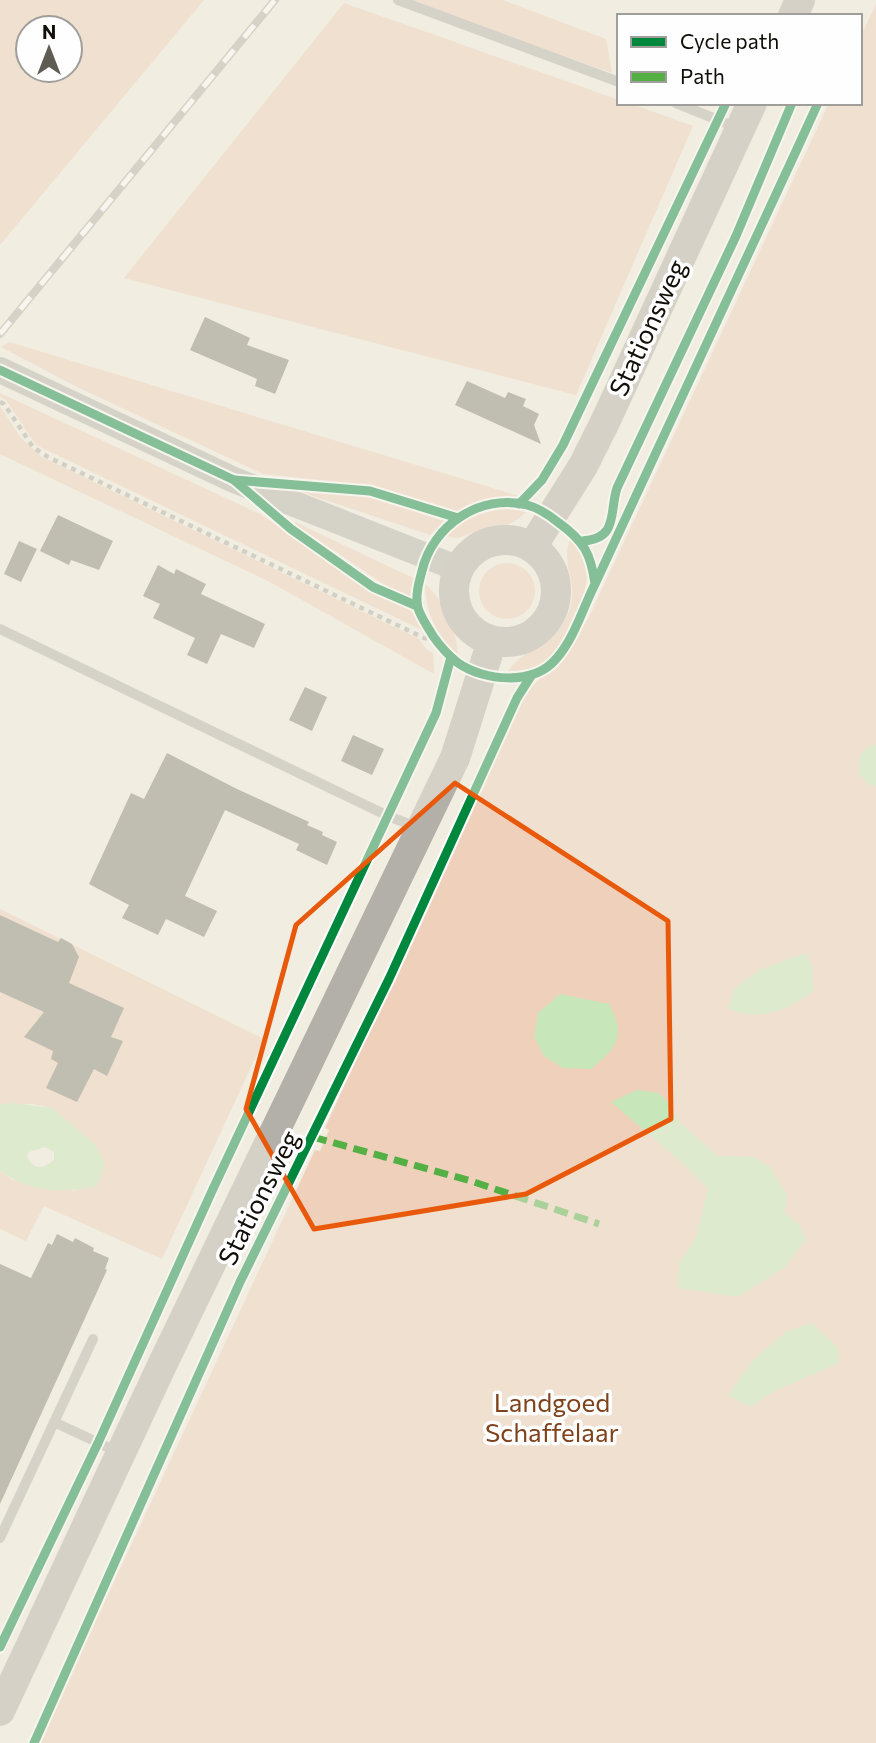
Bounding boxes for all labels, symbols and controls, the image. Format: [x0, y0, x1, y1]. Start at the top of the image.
north arrow [14, 14, 84, 84]
legend [617, 14, 862, 105]
text: N [42, 20, 56, 43]
text: Cycle path [680, 28, 779, 53]
text: Path [680, 63, 725, 88]
street label: Stationsweg [602, 254, 692, 400]
street label: Stationsweg [211, 1125, 305, 1270]
park label: Landgoed Schaffelaar [485, 1386, 619, 1447]

